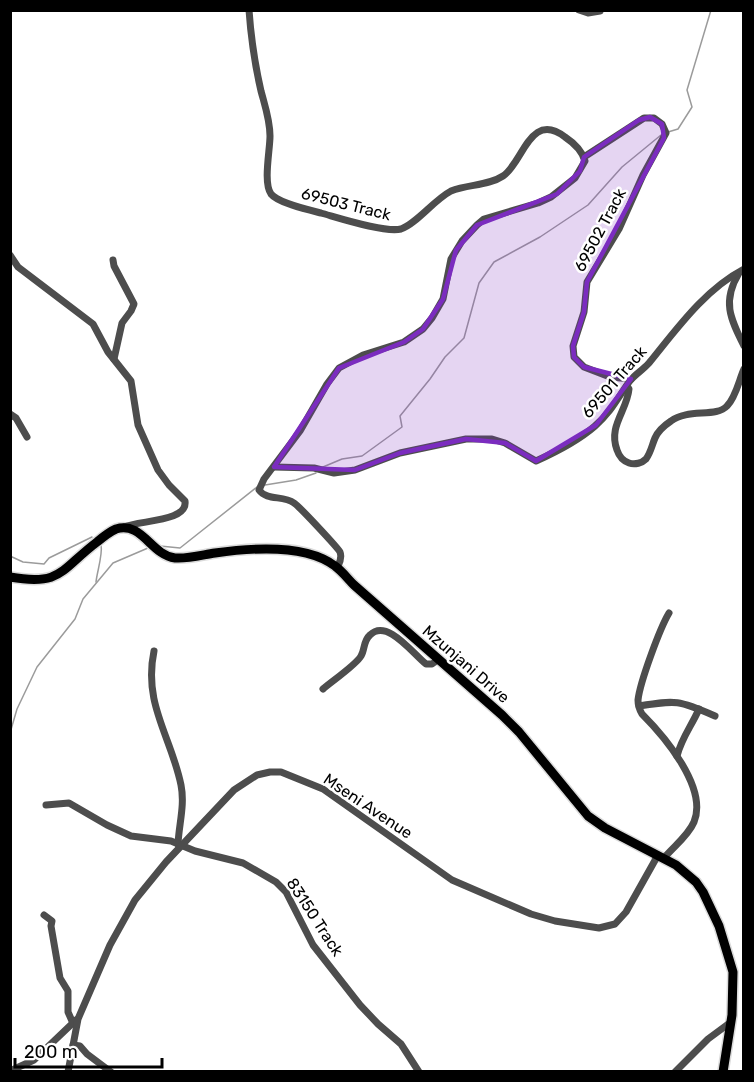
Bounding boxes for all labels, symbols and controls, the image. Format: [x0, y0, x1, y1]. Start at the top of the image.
street label: 69503 Track [299, 184, 394, 224]
street label: 69502 Track [570, 184, 630, 275]
street label: 69501 Track [578, 342, 651, 422]
street label: Mzunjani Drive [419, 621, 513, 707]
street label: Mseni Avenue [320, 769, 416, 843]
street label: 83150 Track [283, 874, 348, 960]
scale bar [15, 1031, 162, 1069]
text: 200 m [24, 1041, 78, 1063]

